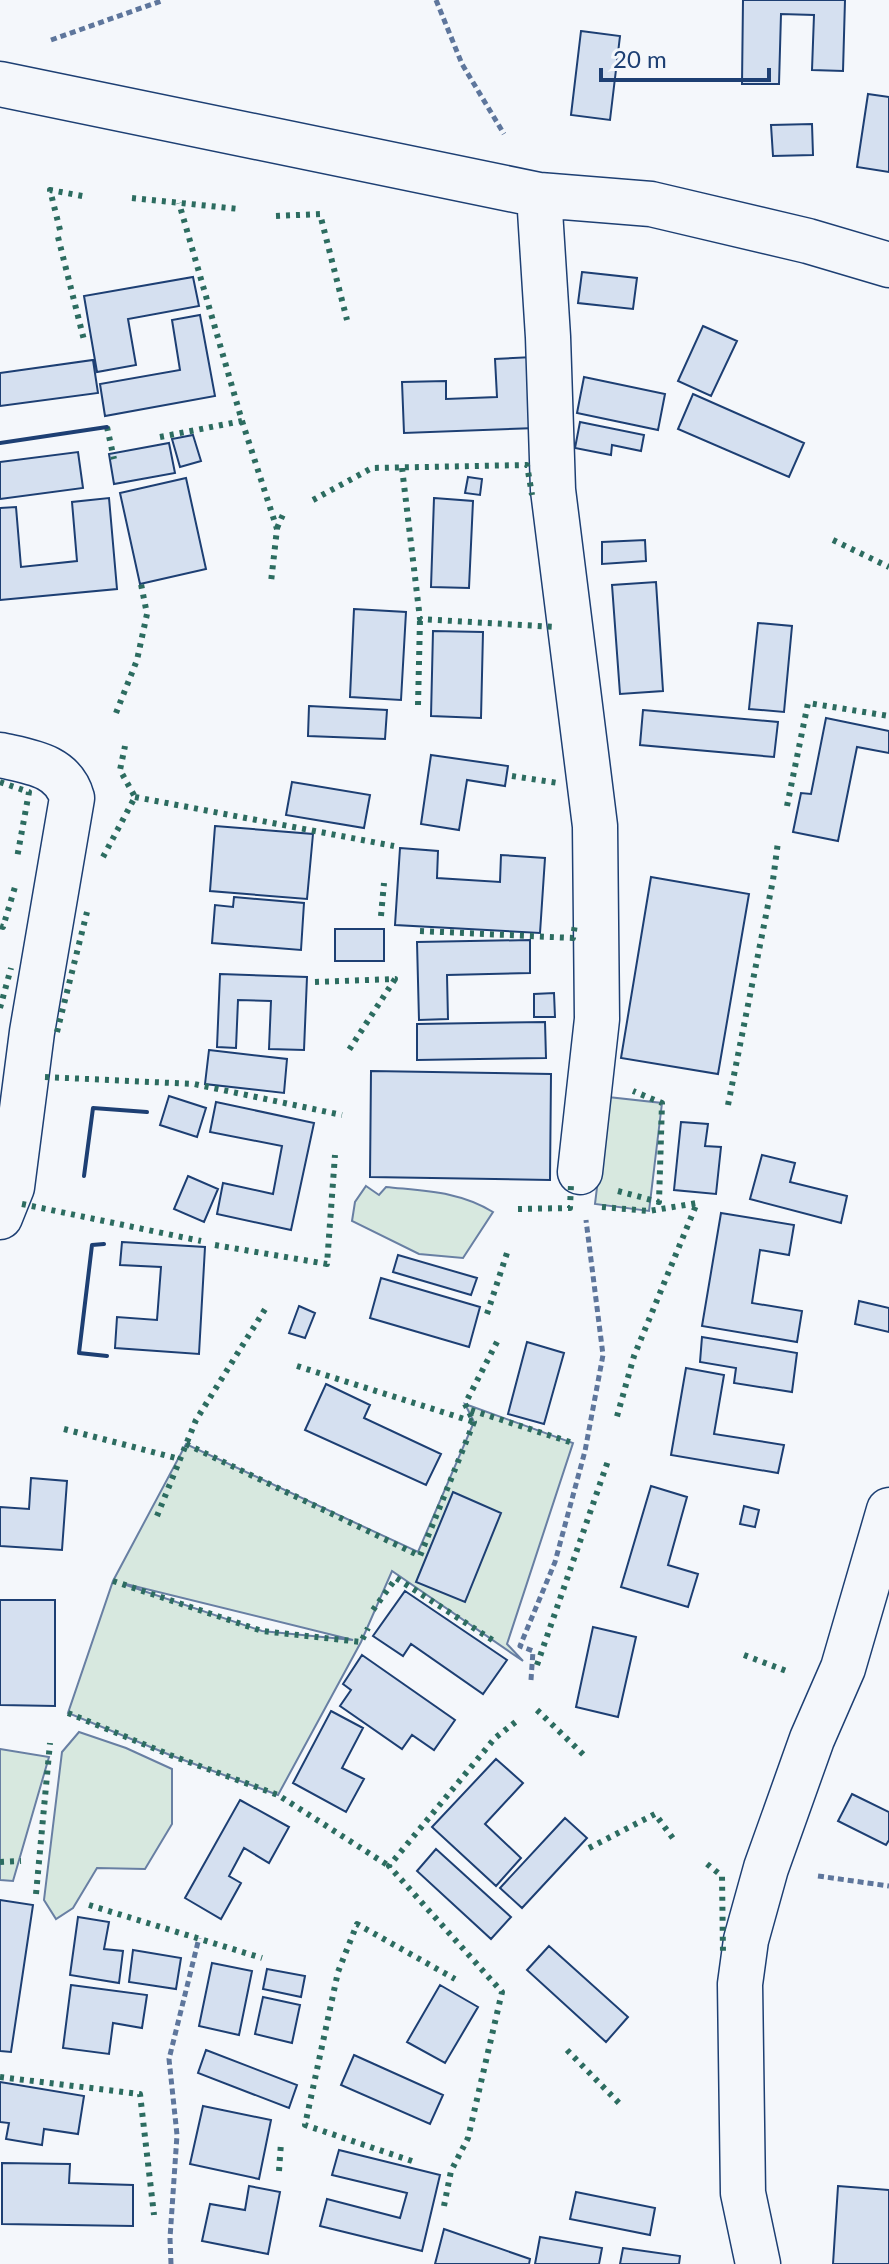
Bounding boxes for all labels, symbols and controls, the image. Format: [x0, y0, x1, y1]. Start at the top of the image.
scale bar [601, 32, 769, 82]
text: 20 m [613, 44, 667, 73]

